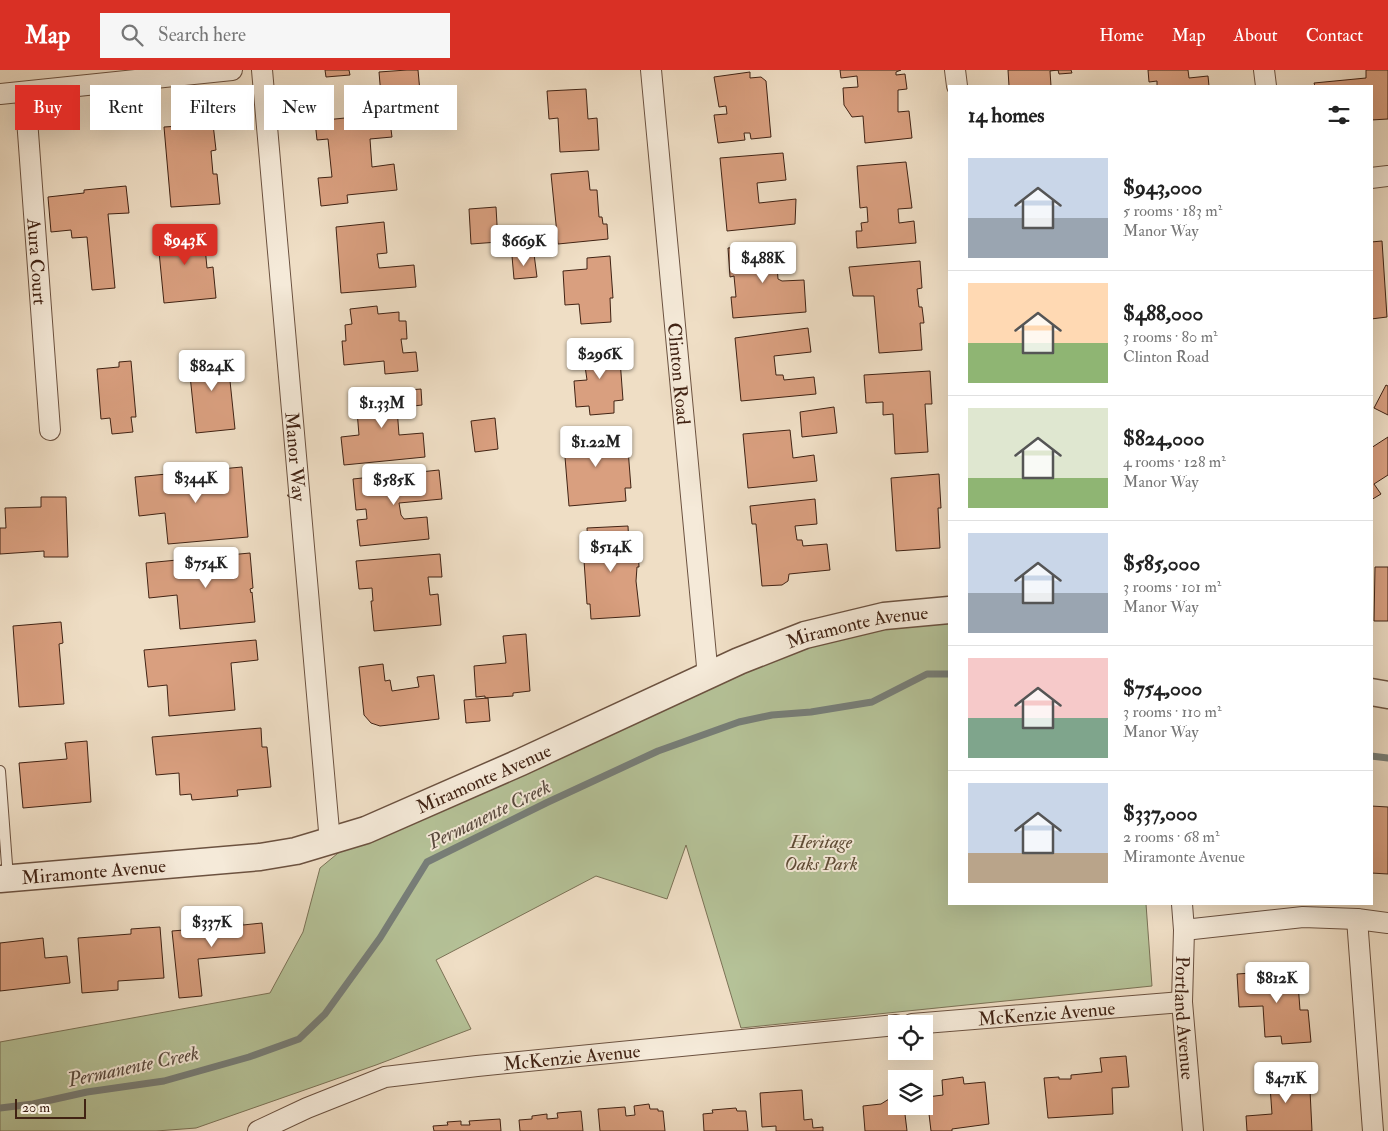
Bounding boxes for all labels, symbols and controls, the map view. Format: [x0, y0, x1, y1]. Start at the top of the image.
search box [100, 13, 450, 58]
text: Map [25, 20, 70, 51]
icon: search [118, 21, 146, 49]
text: Search here [158, 23, 246, 47]
text: Home [1099, 24, 1144, 47]
text: Map [1172, 24, 1206, 47]
text: About [1234, 24, 1278, 47]
text: Contact [1306, 24, 1363, 47]
chip: Buy [15, 85, 80, 130]
chip: Rent [90, 85, 161, 130]
chip: Filters [171, 85, 254, 130]
chip: New [264, 85, 334, 130]
chip: Apartment [344, 85, 457, 130]
icon: filters [1325, 101, 1353, 129]
text: 14 homes [968, 102, 1045, 129]
text: $943,000 [1123, 174, 1202, 201]
icon: home [1008, 178, 1068, 238]
text: 5 rooms · 183 m² [1123, 201, 1222, 221]
street label: Aura Court [21, 216, 52, 306]
text: Manor Way [1123, 221, 1199, 241]
pin: $943K [150, 224, 220, 266]
pin: $669K [489, 224, 559, 267]
text: $943K [163, 230, 207, 250]
text: $669K [502, 231, 546, 251]
pin: $488K [728, 242, 798, 284]
text: $488K [741, 248, 785, 268]
text: $488,000 [1123, 300, 1203, 327]
icon: home [1008, 303, 1068, 363]
street label: Clinton Road [662, 322, 695, 426]
text: 3 rooms · 80 m² [1123, 327, 1218, 347]
pin: $296K [565, 338, 635, 380]
text: $296K [578, 344, 622, 364]
text: Clinton Road [1123, 347, 1209, 367]
pin: $824K [177, 350, 247, 392]
text: $824K [190, 356, 234, 376]
pin: $1.33M [341, 386, 423, 429]
text: $1.33M [359, 393, 405, 413]
street label: Manor Way [279, 411, 311, 503]
text: $824,000 [1123, 425, 1204, 452]
pin: $1.22M [555, 426, 637, 468]
icon: home [1008, 428, 1068, 488]
text: $1.22M [571, 432, 621, 452]
text: 4 rooms · 128 m² [1123, 452, 1226, 472]
pin: $344K [161, 462, 231, 504]
pin: $585K [359, 464, 429, 506]
text: $344K [174, 468, 218, 488]
text: $585K [373, 470, 415, 490]
text: Manor Way [1123, 472, 1199, 492]
pin: $514K [576, 530, 646, 573]
text: $514K [590, 537, 632, 557]
pin: $754K [171, 546, 241, 589]
text: $585,000 [1123, 550, 1200, 577]
text: $754K [185, 553, 227, 573]
icon: home [1008, 553, 1068, 613]
text: 3 rooms · 101 m² [1123, 577, 1221, 597]
text: Manor Way [1123, 597, 1199, 617]
street label: Miramonte Avenue [783, 601, 929, 654]
text: $754,000 [1123, 675, 1202, 702]
icon: home [1008, 678, 1068, 738]
text: 3 rooms · 110 m² [1123, 702, 1221, 722]
text: Manor Way [1123, 722, 1199, 742]
street label: Miramonte Avenue [413, 739, 555, 819]
water label: Permanente Creek [423, 774, 555, 855]
text: $337,000 [1123, 800, 1198, 827]
icon: home [1008, 803, 1068, 863]
text: 2 rooms · 68 m² [1123, 827, 1219, 847]
park label: Heritage Oaks Park [784, 830, 858, 876]
text: Miramonte Avenue [1123, 847, 1245, 867]
street label: Miramonte Avenue [20, 854, 167, 890]
pin: $337K [177, 906, 247, 948]
text: $337K [192, 912, 232, 932]
street label: Portland Avenue [1169, 956, 1200, 1081]
pin: $812K [1242, 962, 1312, 1004]
text: $812K [1256, 968, 1298, 988]
street label: McKenzie Avenue [977, 996, 1116, 1032]
map controls [888, 1015, 933, 1115]
button: locate [888, 1015, 933, 1060]
street label: McKenzie Avenue [502, 1039, 642, 1076]
water label: Permanente Creek [64, 1040, 201, 1093]
pin: $471K [1251, 1062, 1321, 1104]
text: $471K [1265, 1068, 1307, 1088]
button: layers [888, 1070, 933, 1115]
scale bar [15, 1096, 86, 1119]
text: 20 m [22, 1099, 50, 1116]

